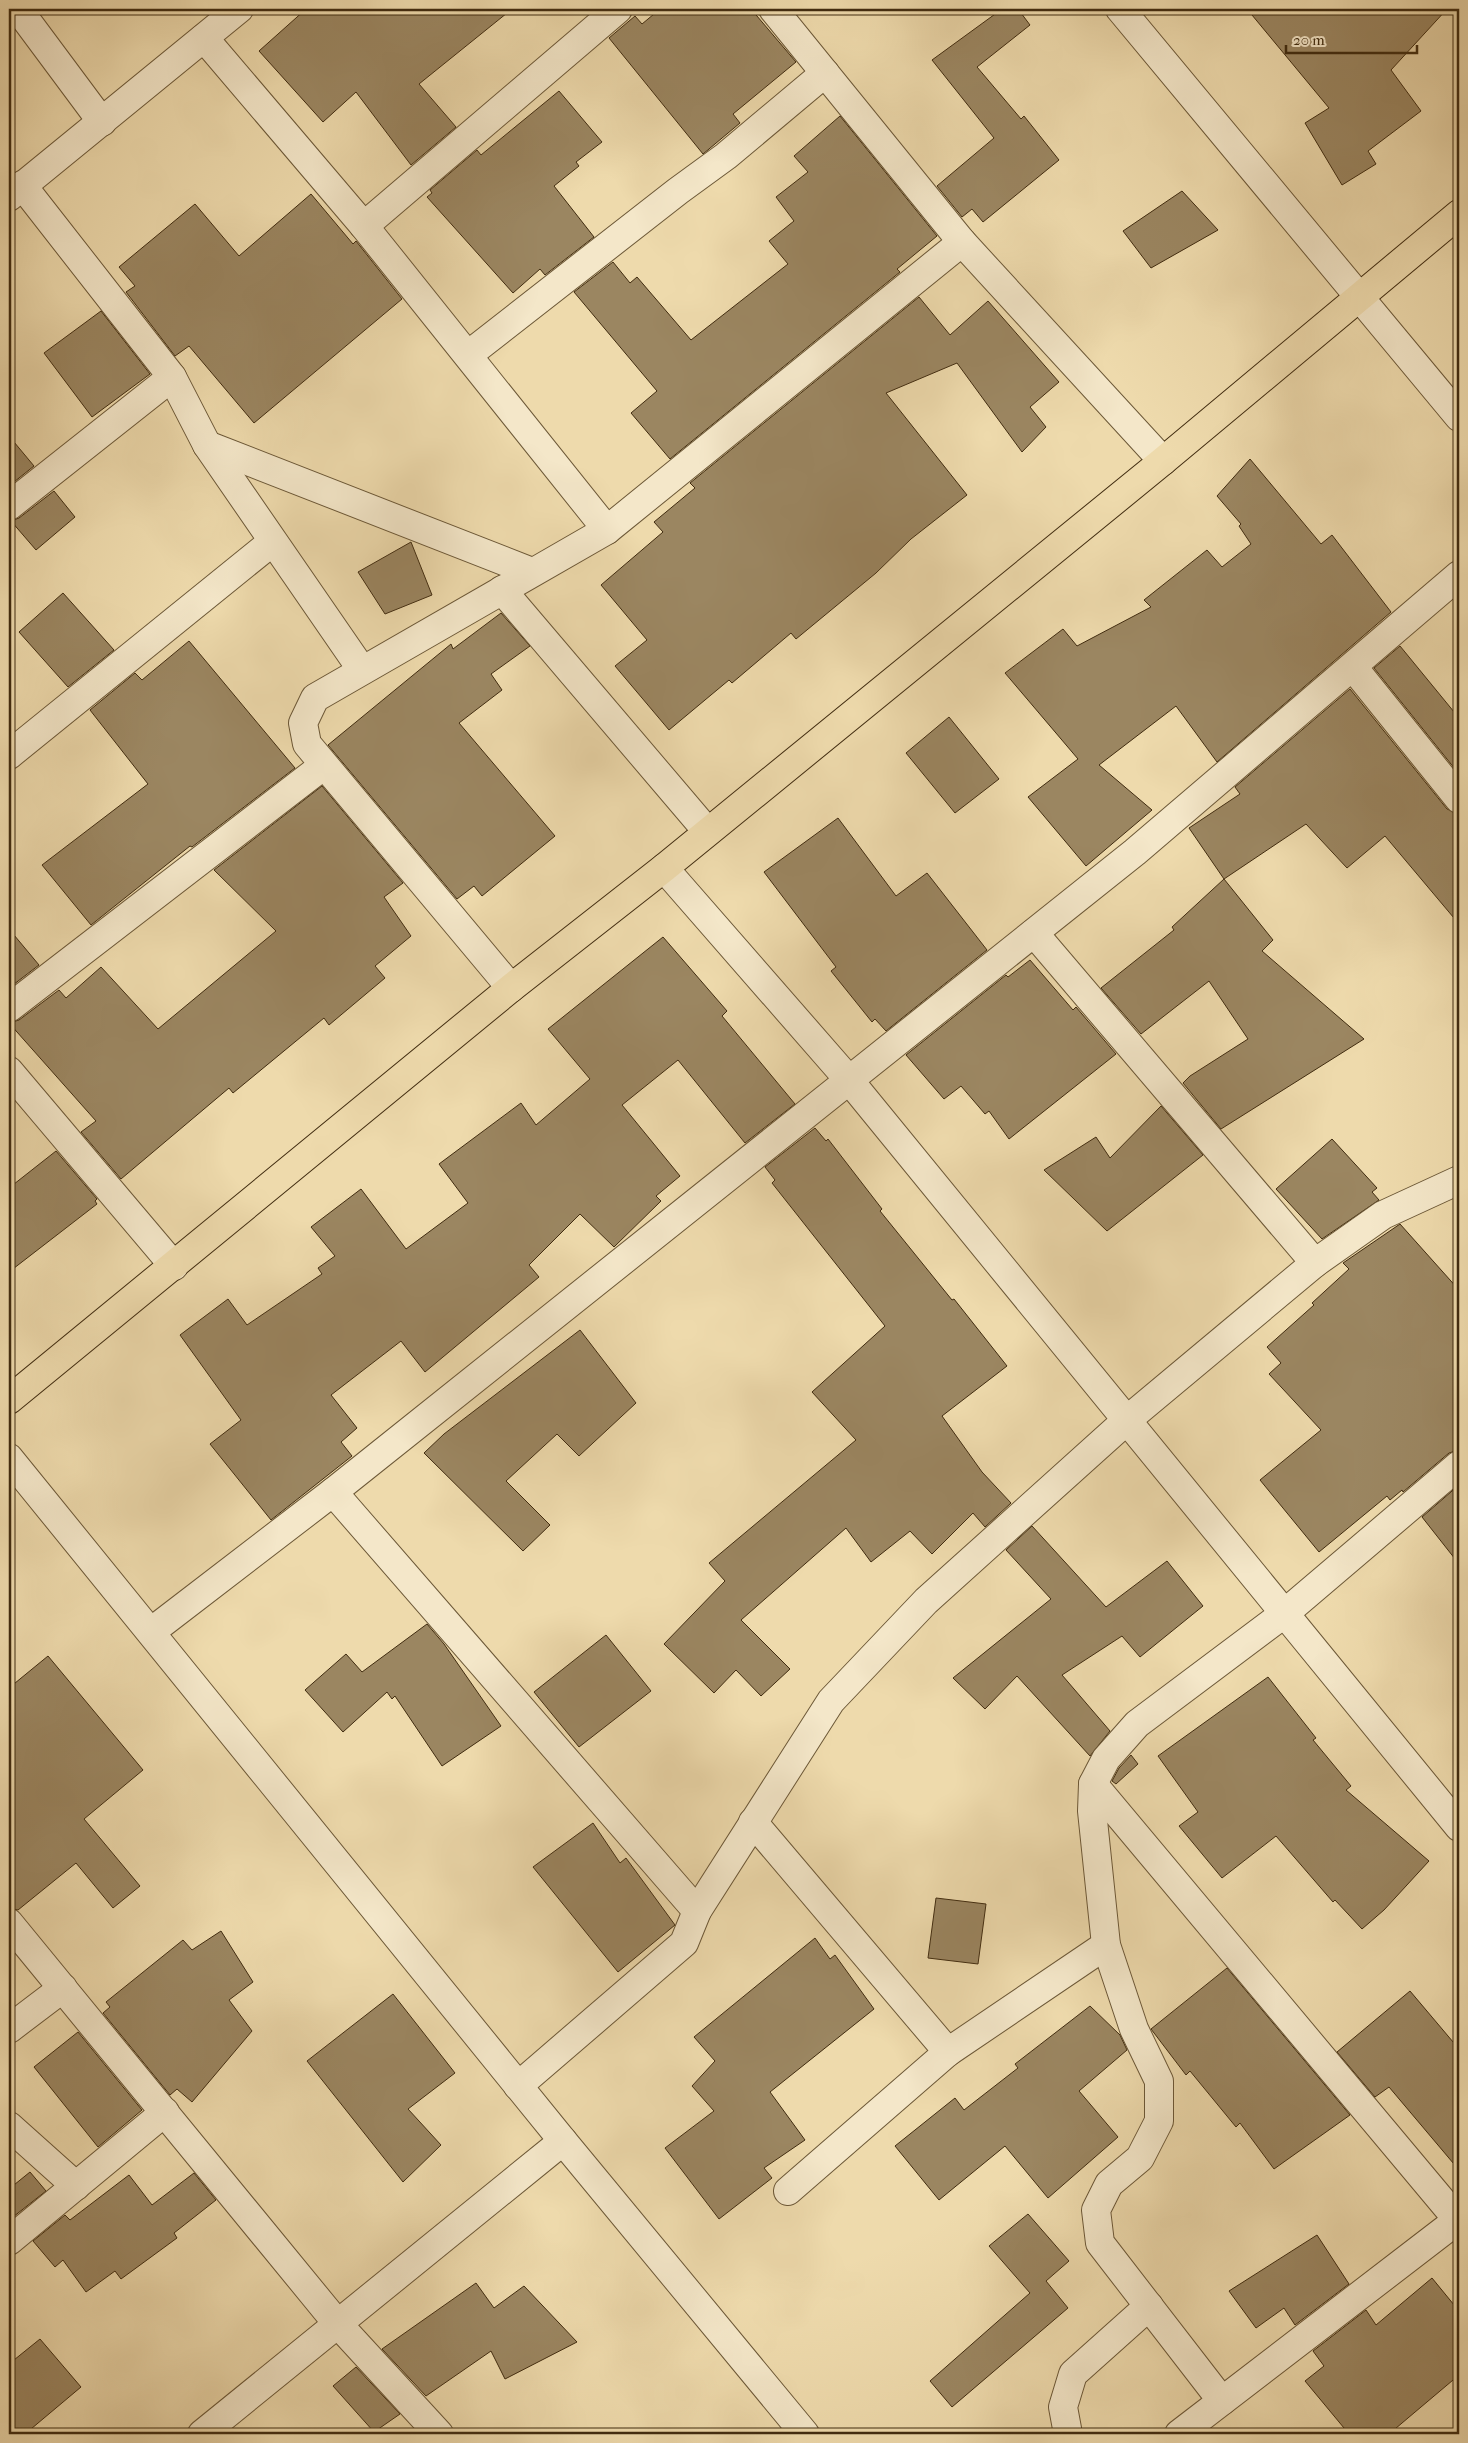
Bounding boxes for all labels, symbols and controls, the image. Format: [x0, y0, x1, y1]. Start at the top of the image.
scale bar [1286, 22, 1417, 54]
text: 20 m [1293, 31, 1325, 49]

